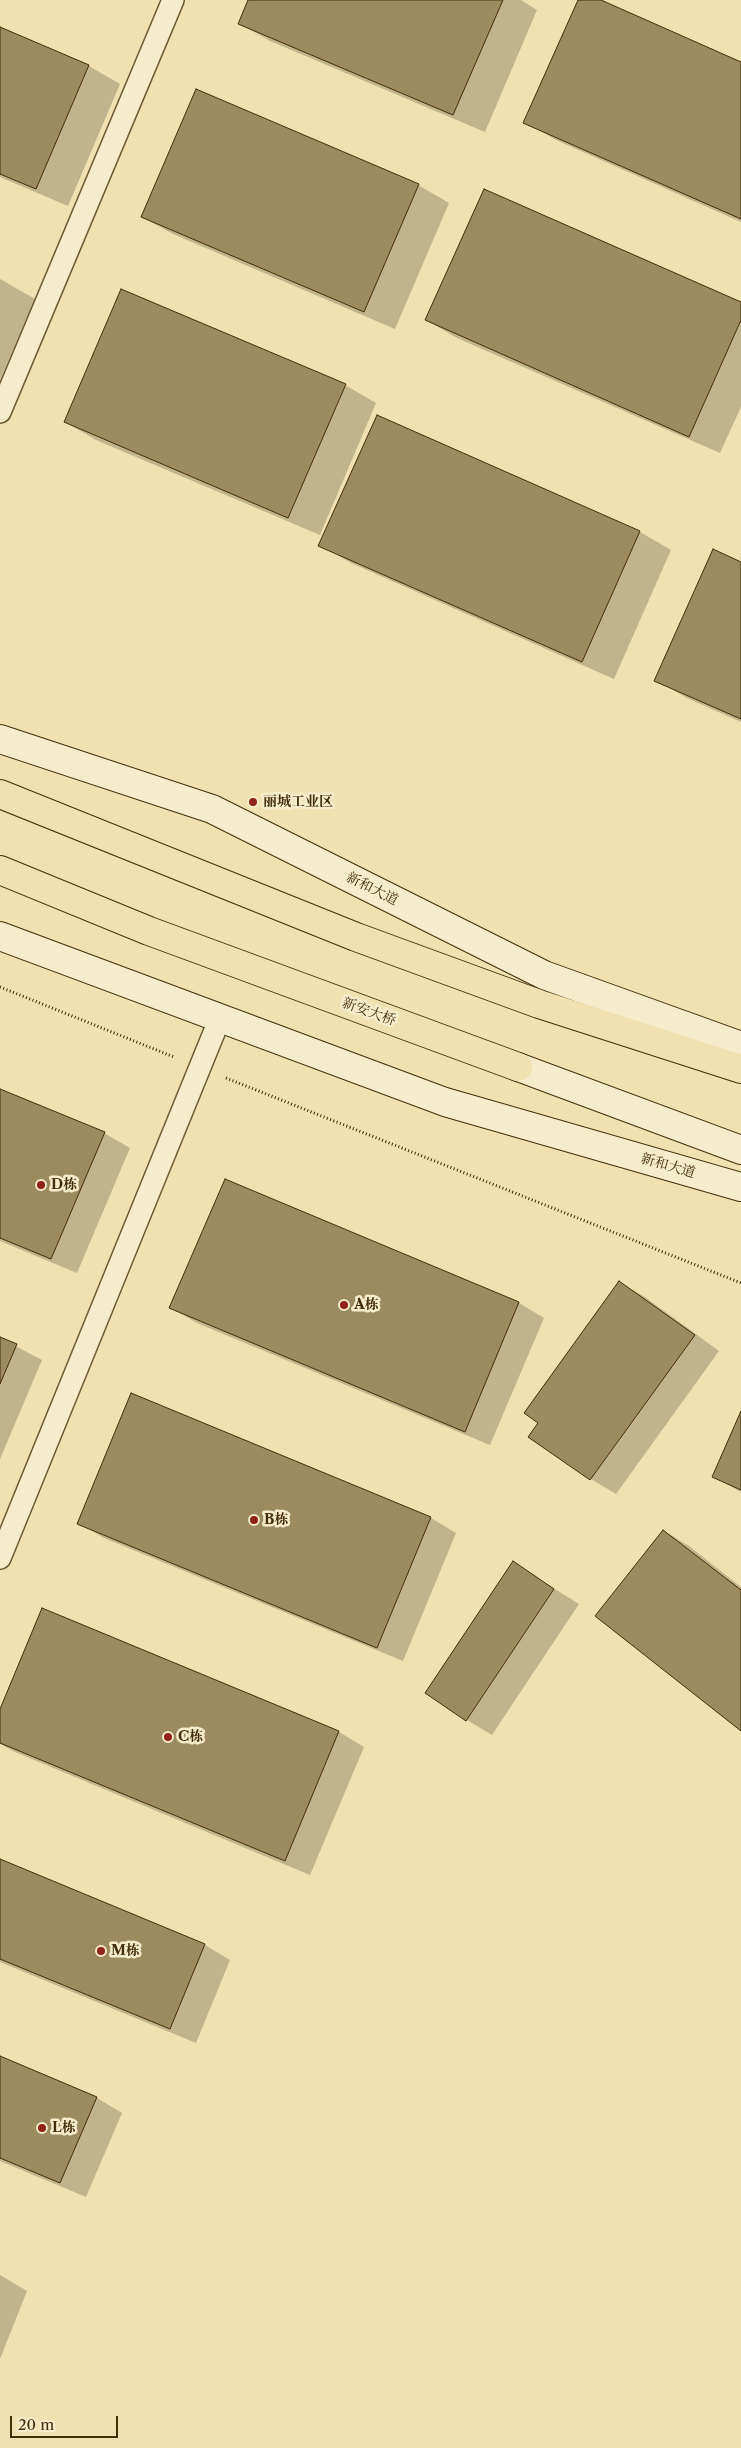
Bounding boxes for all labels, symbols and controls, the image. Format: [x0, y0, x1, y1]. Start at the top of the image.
place label: 丽城工业区 [263, 794, 333, 810]
marker: 丽城工业区 [247, 796, 259, 808]
street label: 新和大道 [343, 869, 401, 909]
street label: 新安大桥 [340, 995, 398, 1029]
street label: 新和大道 [639, 1150, 697, 1182]
place label: D栋 [51, 1177, 77, 1193]
marker: D栋 [35, 1179, 47, 1191]
place label: A栋 [354, 1297, 379, 1313]
marker: A栋 [338, 1299, 350, 1311]
place label: B栋 [264, 1512, 288, 1528]
marker: B栋 [248, 1514, 260, 1526]
place label: C栋 [178, 1729, 203, 1745]
marker: C栋 [162, 1731, 174, 1743]
place label: M栋 [111, 1943, 140, 1959]
marker: M栋 [95, 1945, 107, 1957]
place label: L栋 [52, 2120, 76, 2136]
marker: L栋 [36, 2122, 48, 2134]
scale bar [12, 2406, 120, 2438]
text: 20 m [18, 2415, 54, 2434]

